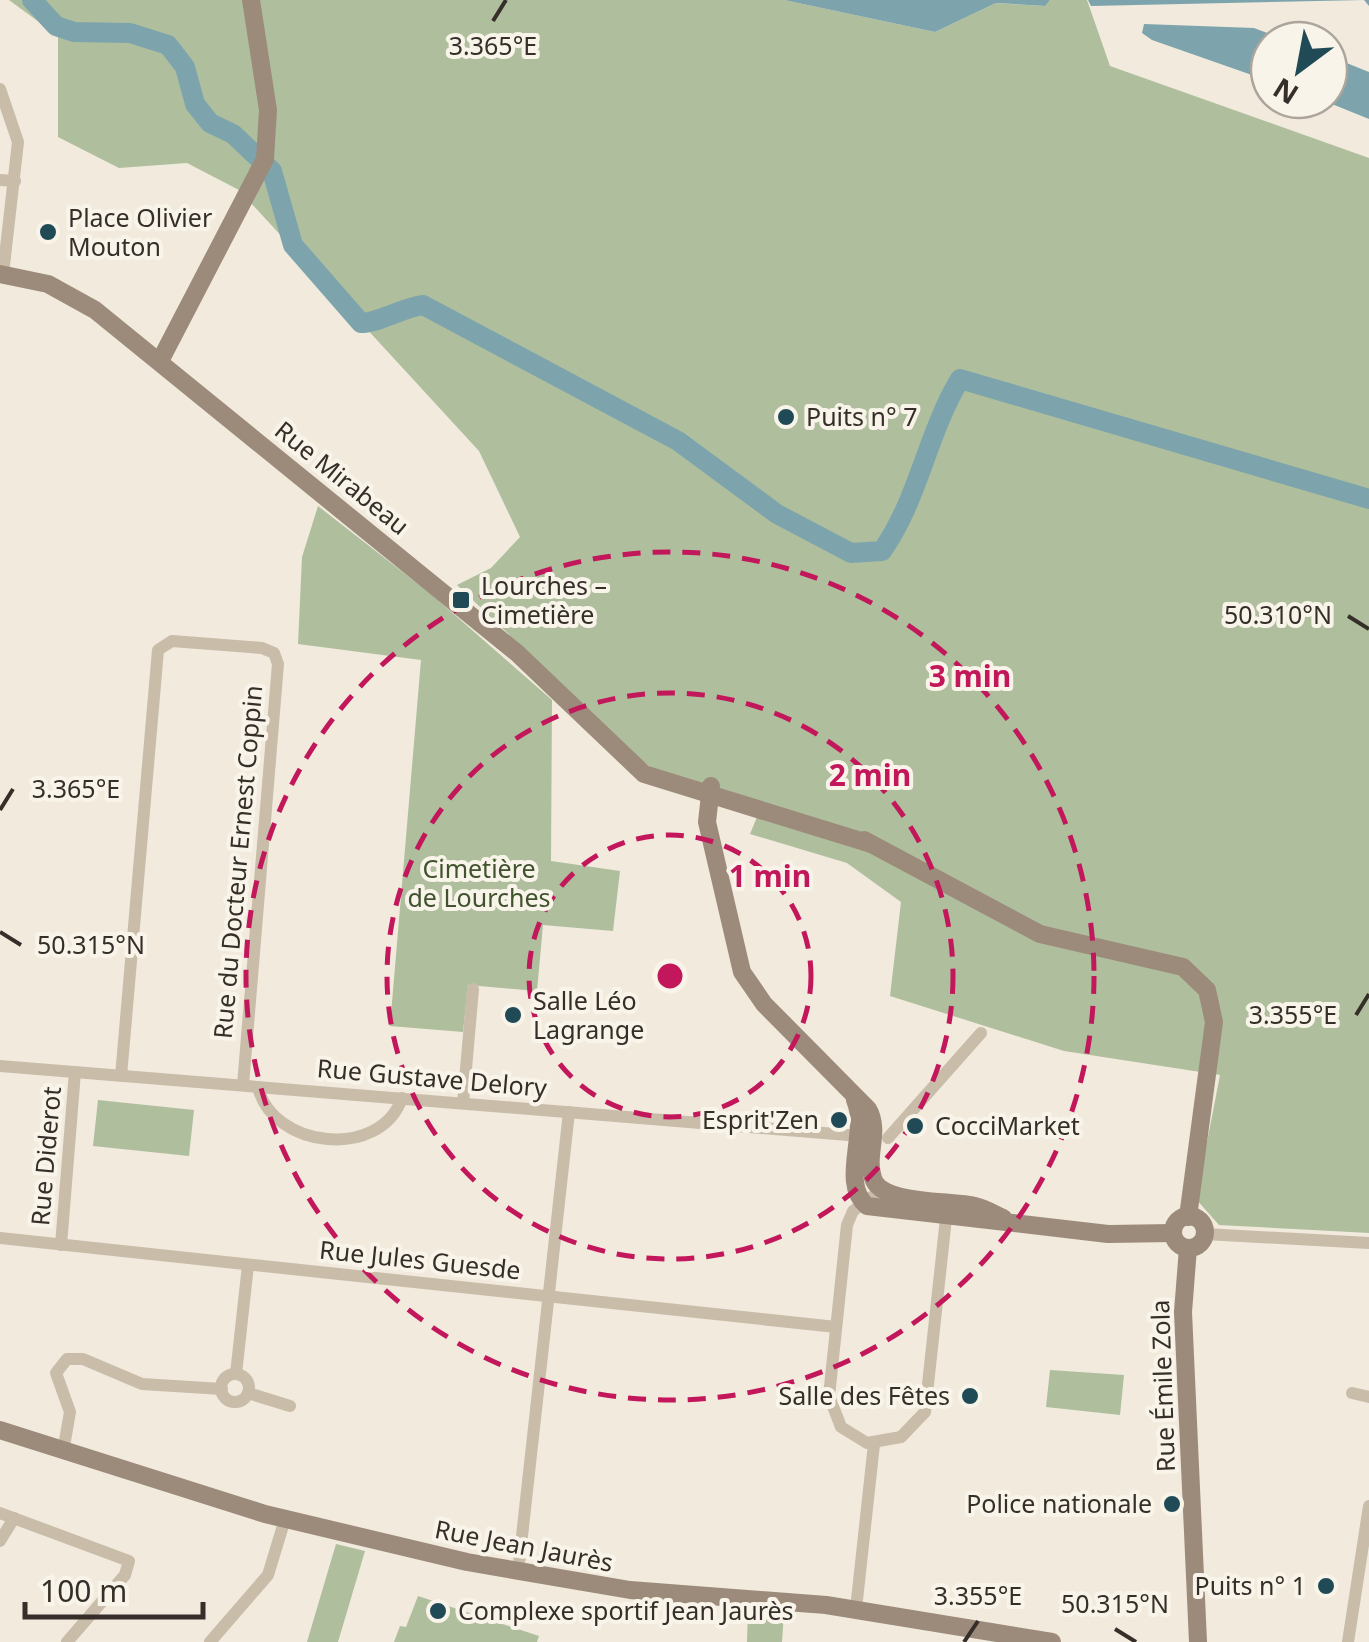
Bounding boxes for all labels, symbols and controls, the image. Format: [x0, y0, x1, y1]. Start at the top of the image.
north arrow [1249, 20, 1349, 120]
text: 3.365°E [449, 28, 537, 62]
text: N [1266, 70, 1305, 114]
place label: Place Olivier Mouton [68, 200, 212, 263]
marker: Place Olivier Mouton [37, 221, 59, 243]
place label: Puits n° 7 [806, 399, 917, 433]
marker: Puits n° 7 [775, 406, 797, 428]
street label: Rue Mirabeau [268, 413, 417, 542]
place label: Lourches – Cimetière [481, 568, 607, 631]
marker: Lourches – Cimetière [450, 589, 472, 611]
text: 50.310°N [1224, 597, 1332, 631]
text: 3 min [929, 655, 1011, 696]
street label: Rue du Docteur Ernest Coppin [205, 684, 269, 1040]
text: 2 min [829, 754, 911, 795]
text: 3.365°E [32, 771, 120, 805]
park label: Cimetière de Lourches [407, 851, 551, 914]
text: 1 min [729, 855, 811, 896]
text: 50.315°N [37, 927, 145, 961]
centre of rings [652, 958, 688, 994]
place label: Salle Léo Lagrange [533, 983, 644, 1046]
text: 3.355°E [1249, 997, 1337, 1031]
marker: Salle Léo Lagrange [502, 1004, 524, 1026]
street label: Rue Gustave Delory [316, 1050, 549, 1104]
street label: Rue Diderot [22, 1085, 68, 1227]
place label: Esprit'Zen [702, 1102, 819, 1136]
place label: CocciMarket [935, 1108, 1080, 1142]
marker: Esprit'Zen [828, 1109, 850, 1131]
marker: CocciMarket [904, 1115, 926, 1137]
street label: Rue Jules Guesde [318, 1232, 522, 1286]
street label: Rue Émile Zola [1142, 1299, 1182, 1473]
place label: Salle des Fêtes [779, 1378, 950, 1412]
marker: Salle des Fêtes [959, 1385, 981, 1407]
place label: Police nationale [966, 1486, 1152, 1520]
marker: Police nationale [1161, 1493, 1183, 1515]
street label: Rue Jean Jaurès [432, 1511, 616, 1579]
scale bar [25, 1557, 202, 1619]
place label: Puits n° 1 [1195, 1568, 1306, 1602]
text: 100 m [40, 1570, 127, 1611]
marker: Puits n° 1 [1315, 1575, 1337, 1597]
text: 3.355°E [934, 1578, 1022, 1612]
text: 50.315°N [1061, 1586, 1169, 1620]
place label: Complexe sportif Jean Jaurès [458, 1593, 794, 1627]
marker: Complexe sportif Jean Jaurès [427, 1600, 449, 1622]

